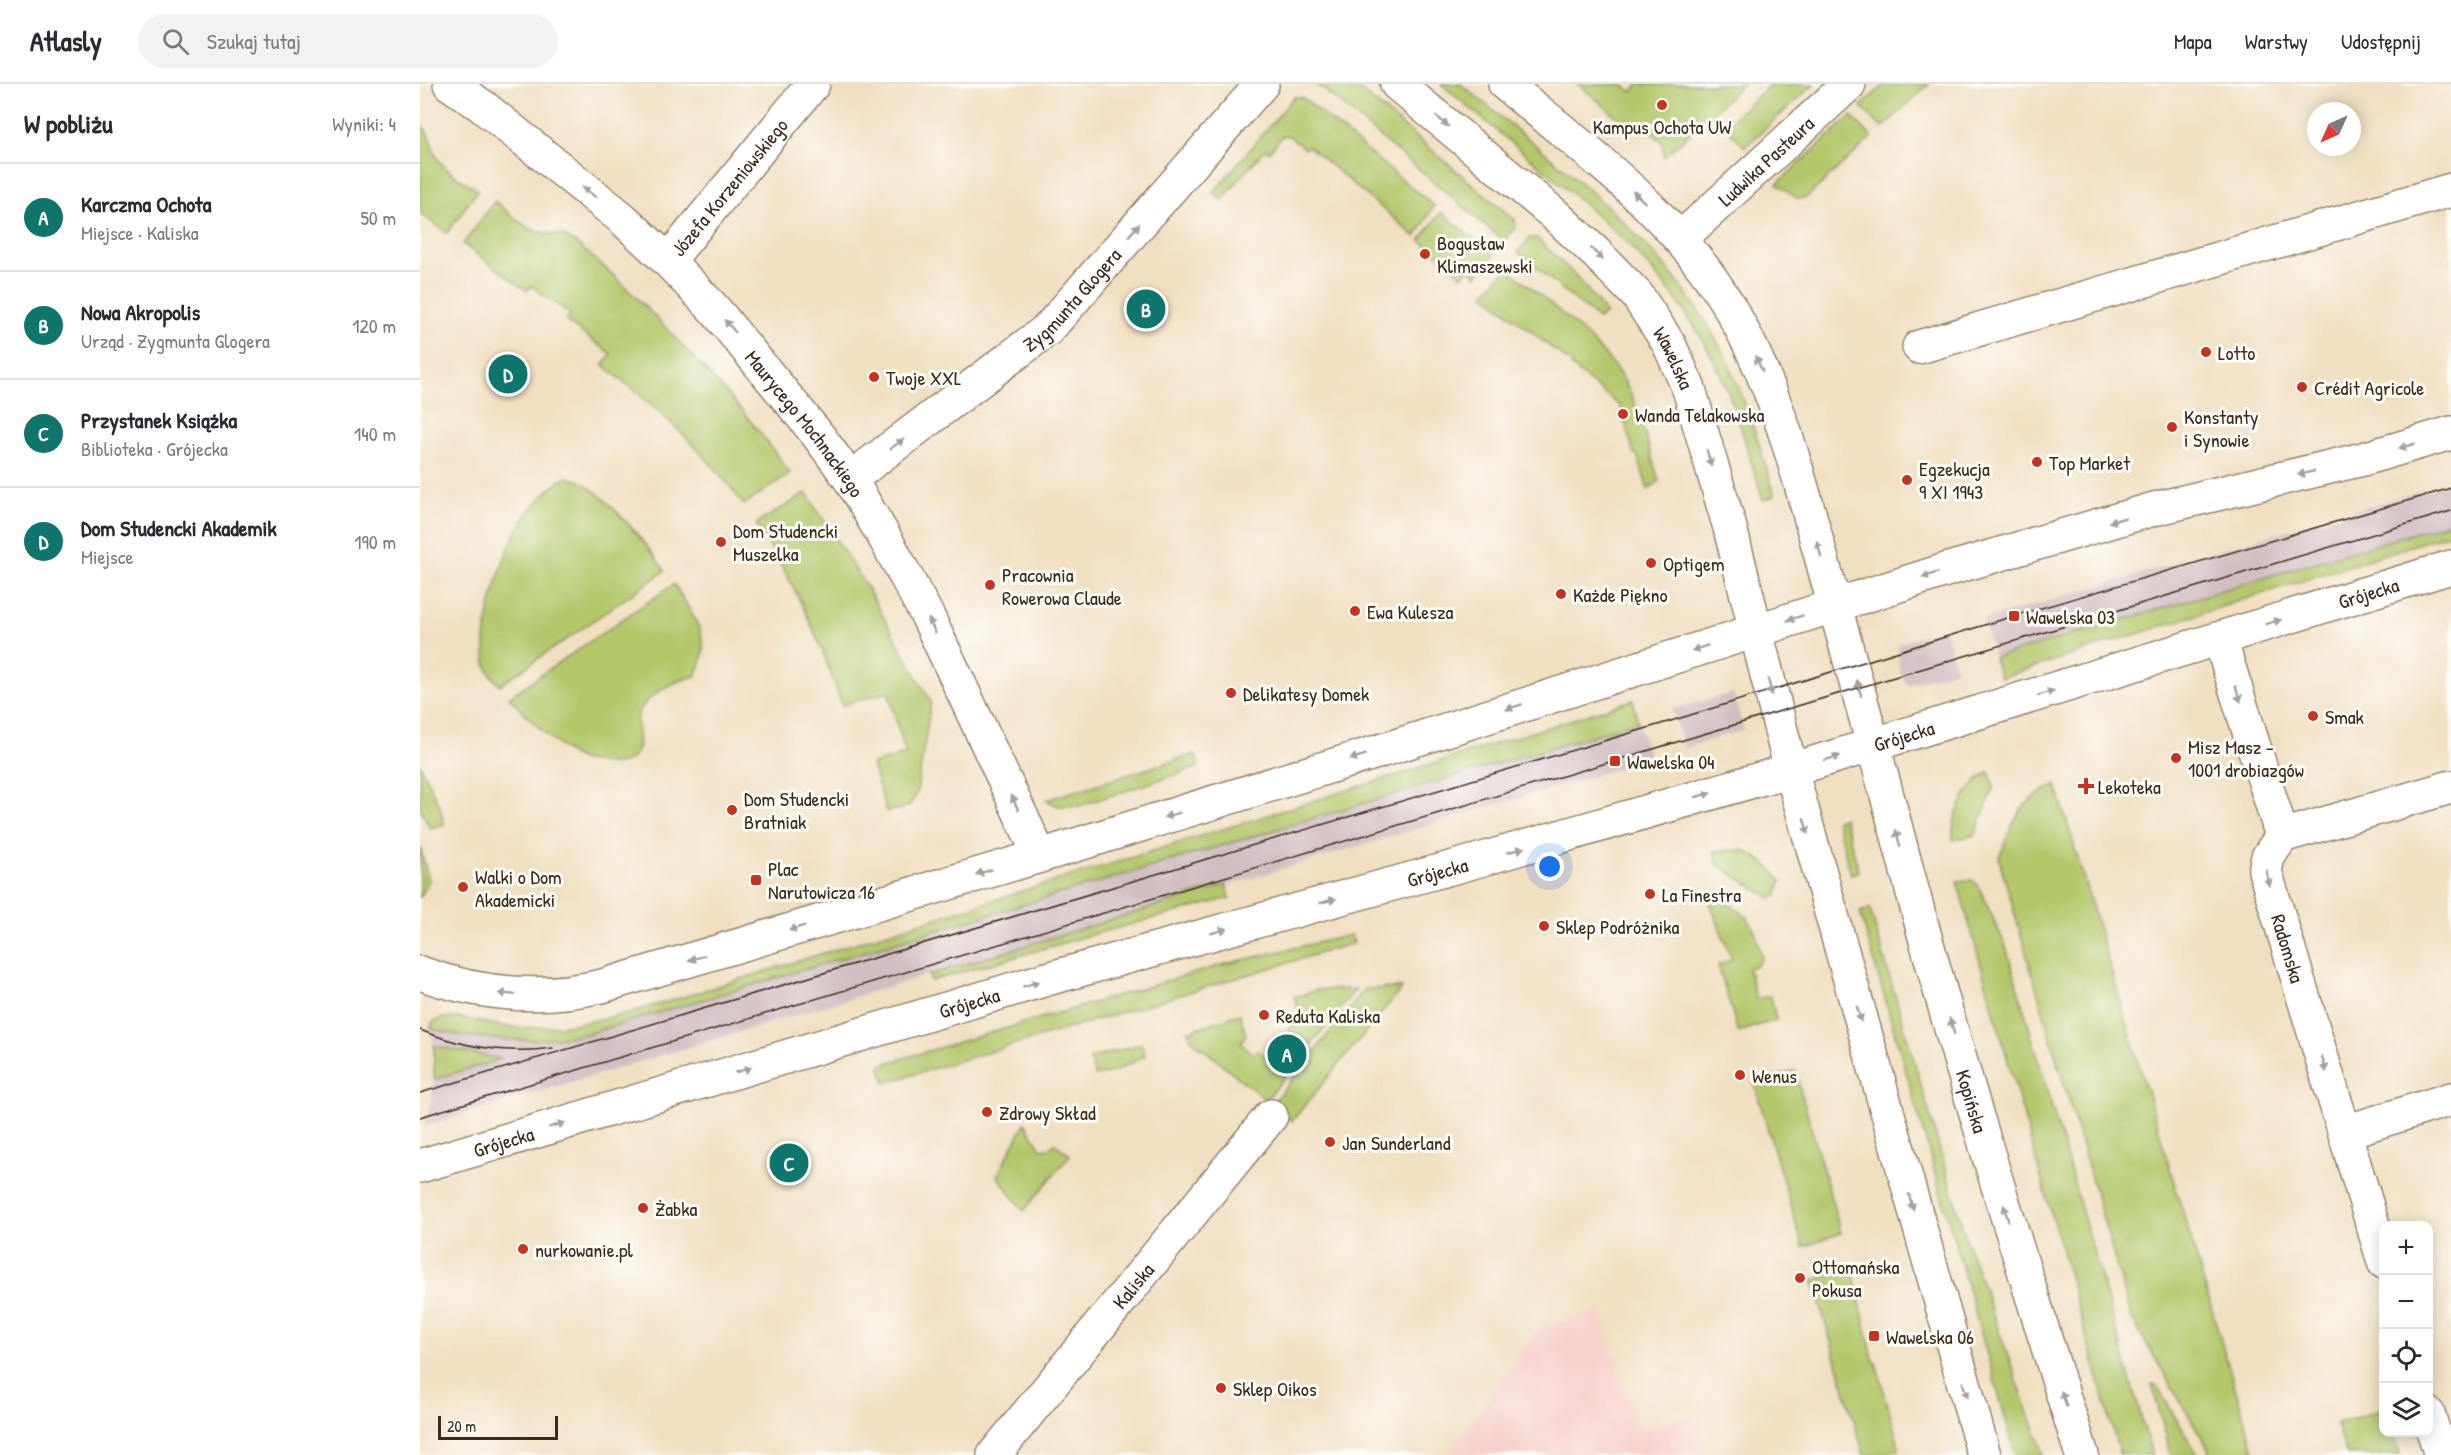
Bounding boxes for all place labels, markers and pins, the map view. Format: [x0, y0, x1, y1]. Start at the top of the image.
marker: Kampus Ochota UW [1655, 98, 1669, 112]
place label: Kampus Ochota UW [1593, 113, 1732, 140]
place label: Bogusław Klimaszewski [1437, 229, 1533, 279]
marker: Bogusław Klimaszewski [1418, 247, 1432, 261]
pin: B [1126, 286, 1166, 332]
place label: Lotto [2218, 339, 2255, 366]
marker: Lotto [2199, 345, 2213, 359]
pin: D [488, 352, 527, 396]
place label: Twoje XXL [886, 364, 961, 391]
marker: Twoje XXL [867, 370, 881, 384]
place label: Crédit Agricole [2314, 374, 2424, 401]
marker: Crédit Agricole [2295, 380, 2309, 394]
place label: Wanda Telakowska [1635, 401, 1765, 428]
place label: Konstanty i Synowie [2184, 403, 2258, 453]
marker: Wanda Telakowska [1616, 407, 1630, 421]
marker: Konstanty i Synowie [2165, 420, 2179, 434]
place label: Top Market [2049, 449, 2131, 476]
place label: Egzekucja 9 XI 1943 [1919, 455, 1990, 505]
marker: Top Market [2030, 455, 2044, 469]
marker: Egzekucja 9 XI 1943 [1900, 473, 1914, 487]
place label: Dom Studencki Muszelka [733, 517, 838, 567]
marker: Dom Studencki Muszelka [714, 535, 728, 549]
place label: Optigem [1663, 550, 1725, 577]
marker: Optigem [1644, 556, 1658, 570]
place label: Pracownia Rowerowa Claude [1002, 561, 1122, 611]
marker: Pracownia Rowerowa Claude [983, 578, 997, 592]
place label: Każde Piękno [1573, 581, 1668, 608]
marker: Każde Piękno [1554, 587, 1568, 601]
place label: Ewa Kulesza [1367, 598, 1454, 625]
place label: Wawelska 03 [2026, 603, 2115, 630]
marker: Ewa Kulesza [1348, 604, 1362, 618]
marker: Wawelska 03 [2007, 609, 2021, 623]
place label: Delikatesy Domek [1243, 680, 1369, 707]
marker: Delikatesy Domek [1224, 686, 1238, 700]
place label: Smak [2325, 703, 2364, 730]
marker: Smak [2306, 709, 2320, 723]
place label: Misz Masz - 1001 drobiazgów [2188, 733, 2304, 783]
place label: Wawelska 04 [1627, 748, 1715, 775]
marker: Misz Masz - 1001 drobiazgów [2169, 751, 2183, 765]
marker: Wawelska 04 [1608, 754, 1622, 768]
place label: Lekoteka [2098, 773, 2161, 800]
marker: Lekoteka [2079, 779, 2093, 793]
place label: Dom Studencki Bratniak [744, 785, 849, 835]
marker: Dom Studencki Bratniak [725, 803, 739, 817]
place label: Plac Narutowicza 16 [768, 855, 875, 905]
place label: Walki o Dom Akademicki [475, 863, 562, 913]
marker: Plac Narutowicza 16 [749, 873, 763, 887]
marker: Walki o Dom Akademicki [456, 880, 470, 894]
place label: La Finestra [1662, 881, 1741, 908]
marker: La Finestra [1643, 887, 1657, 901]
place label: Sklep Podróżnika [1556, 913, 1680, 940]
marker: Sklep Podróżnika [1537, 919, 1551, 933]
place label: Reduta Kaliska [1276, 1002, 1380, 1029]
marker: Reduta Kaliska [1257, 1008, 1271, 1022]
pin: A [1268, 1032, 1306, 1076]
place label: Wenus [1752, 1062, 1797, 1089]
marker: Wenus [1733, 1068, 1747, 1082]
place label: Zdrowy Skład [999, 1099, 1096, 1126]
marker: Zdrowy Skład [980, 1105, 994, 1119]
place label: Jan Sunderland [1342, 1129, 1451, 1156]
marker: Jan Sunderland [1323, 1135, 1337, 1149]
pin: C [770, 1140, 808, 1186]
place label: Żabka [655, 1195, 698, 1222]
marker: Żabka [636, 1201, 650, 1215]
place label: nurkowanie.pl [535, 1236, 634, 1263]
marker: nurkowanie.pl [516, 1242, 530, 1256]
place label: Ottomańska Pokusa [1812, 1253, 1899, 1303]
marker: Ottomańska Pokusa [1793, 1271, 1807, 1285]
place label: Wawelska 06 [1886, 1323, 1974, 1350]
marker: Wawelska 06 [1867, 1329, 1881, 1343]
place label: Sklep Oikos [1233, 1375, 1317, 1402]
marker: Sklep Oikos [1214, 1381, 1228, 1395]

